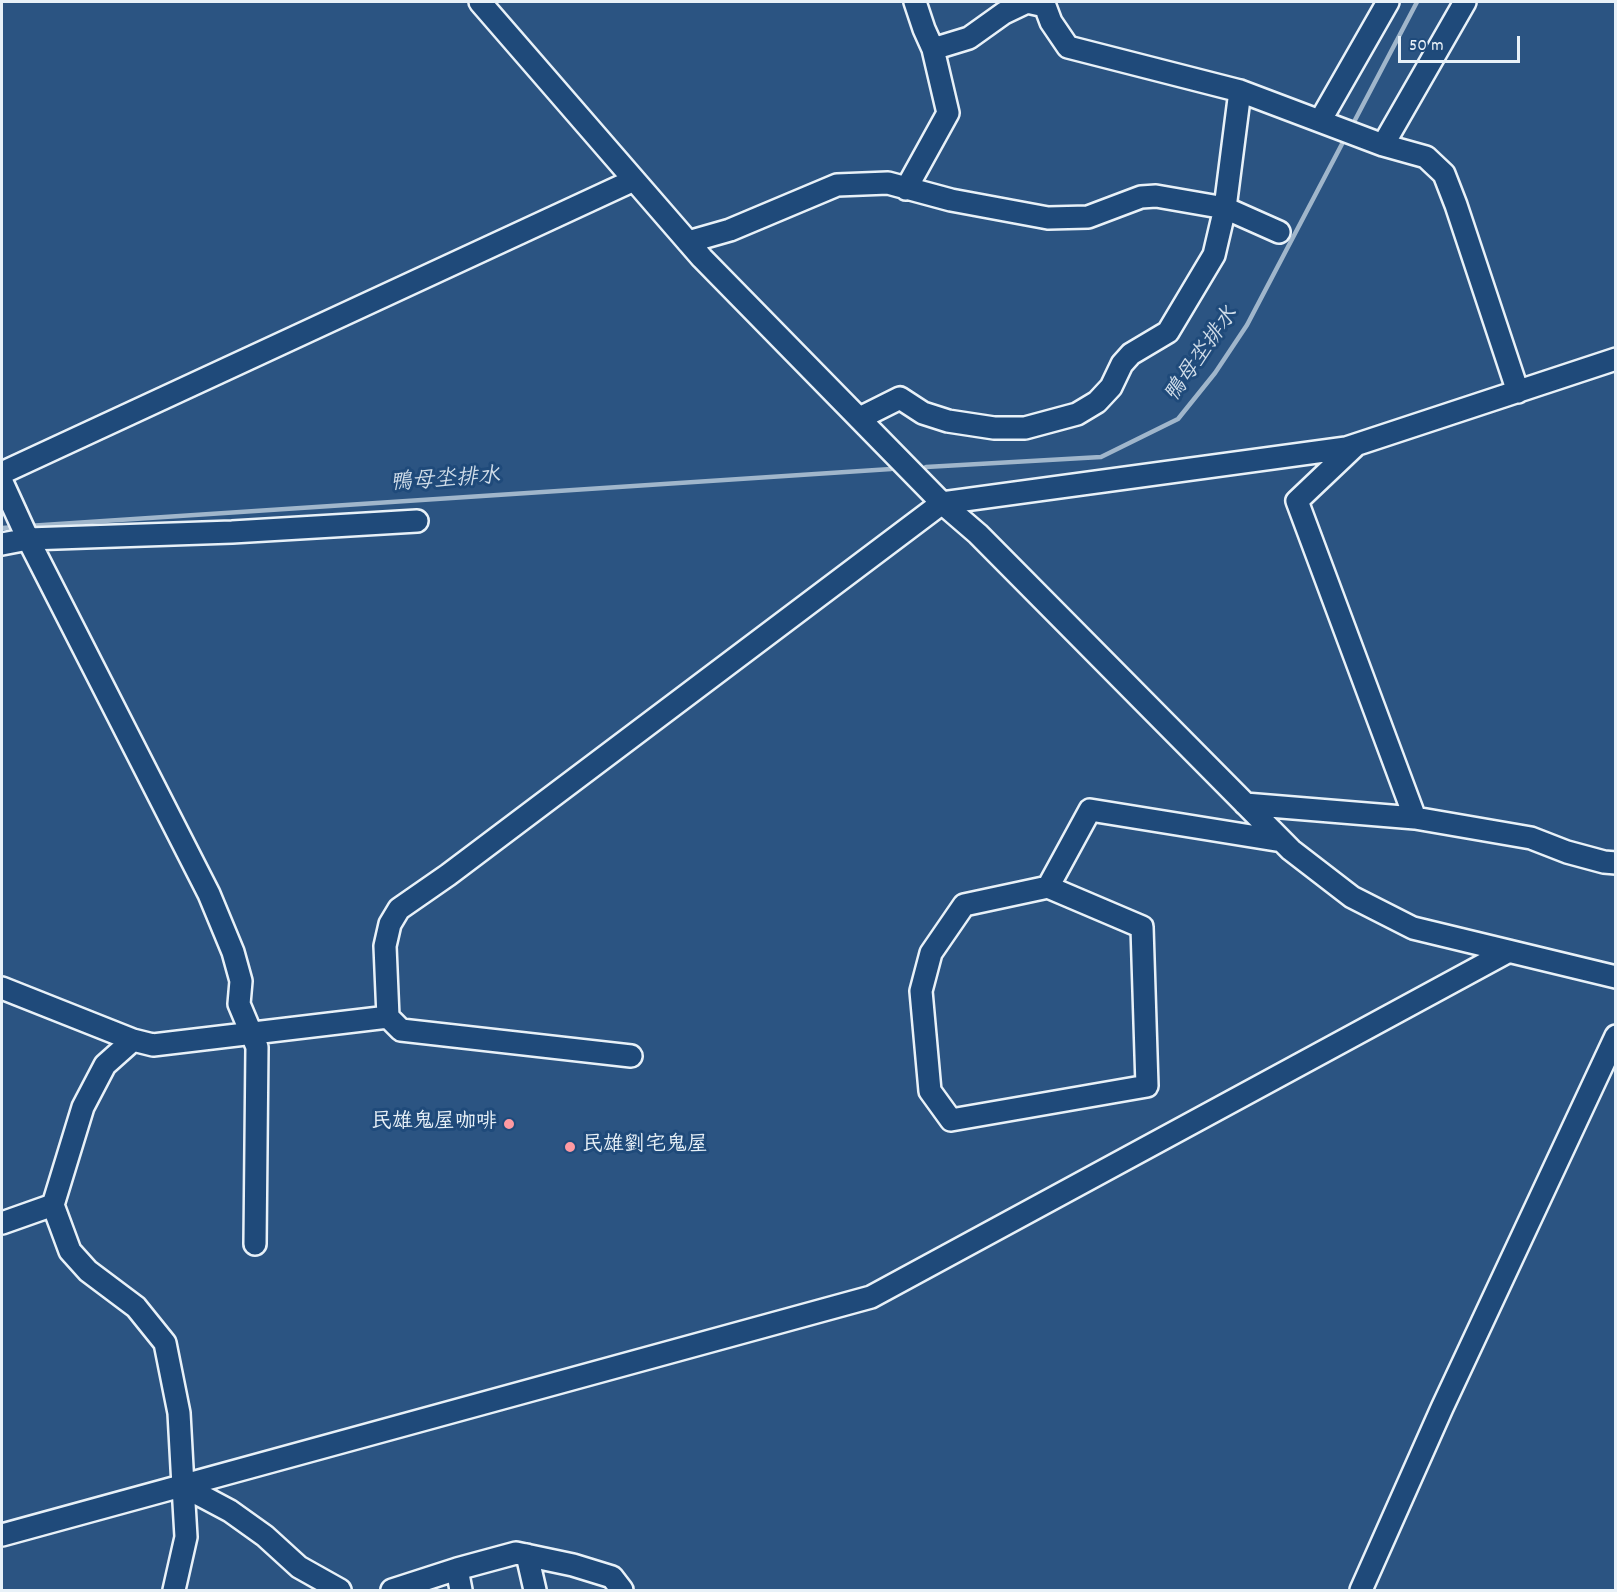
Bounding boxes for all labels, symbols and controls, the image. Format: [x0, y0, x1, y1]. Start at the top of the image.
scale bar [1401, 24, 1522, 62]
text: 50 m [1409, 34, 1444, 59]
water label: 鴨母坔排水 [1161, 303, 1245, 409]
water label: 鴨母坔排水 [389, 465, 501, 499]
place label: 民雄鬼屋咖啡 [371, 1111, 497, 1137]
marker: 民雄鬼屋咖啡 [502, 1117, 516, 1131]
place label: 民雄劉宅鬼屋 [582, 1134, 708, 1160]
marker: 民雄劉宅鬼屋 [563, 1140, 577, 1154]

